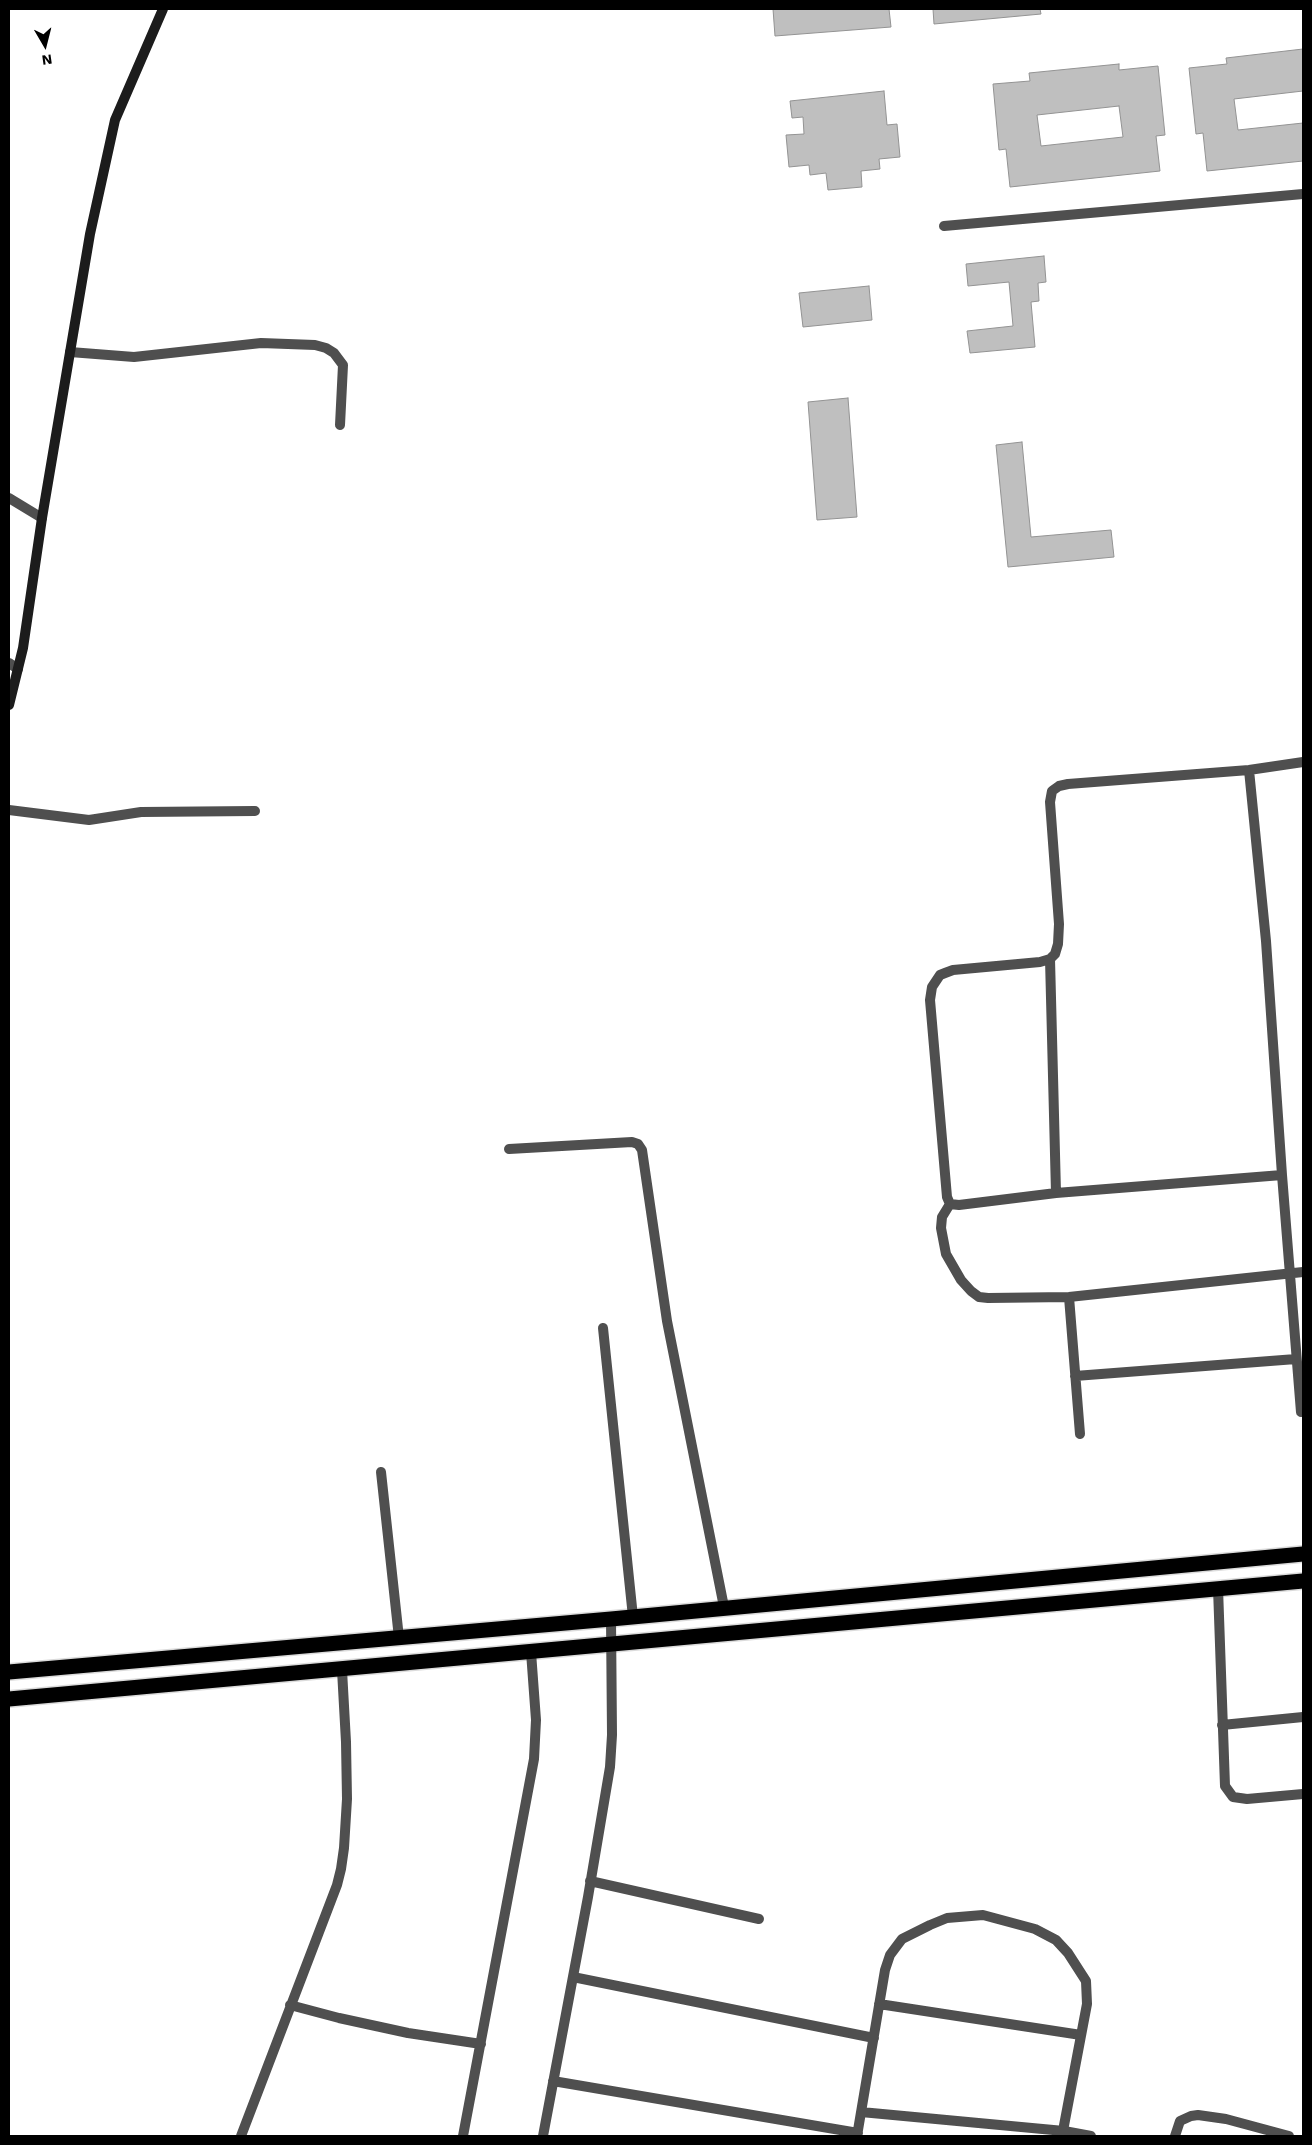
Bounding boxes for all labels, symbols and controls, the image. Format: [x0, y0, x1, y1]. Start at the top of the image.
north arrow [20, 20, 70, 70]
text: N [41, 51, 53, 68]

